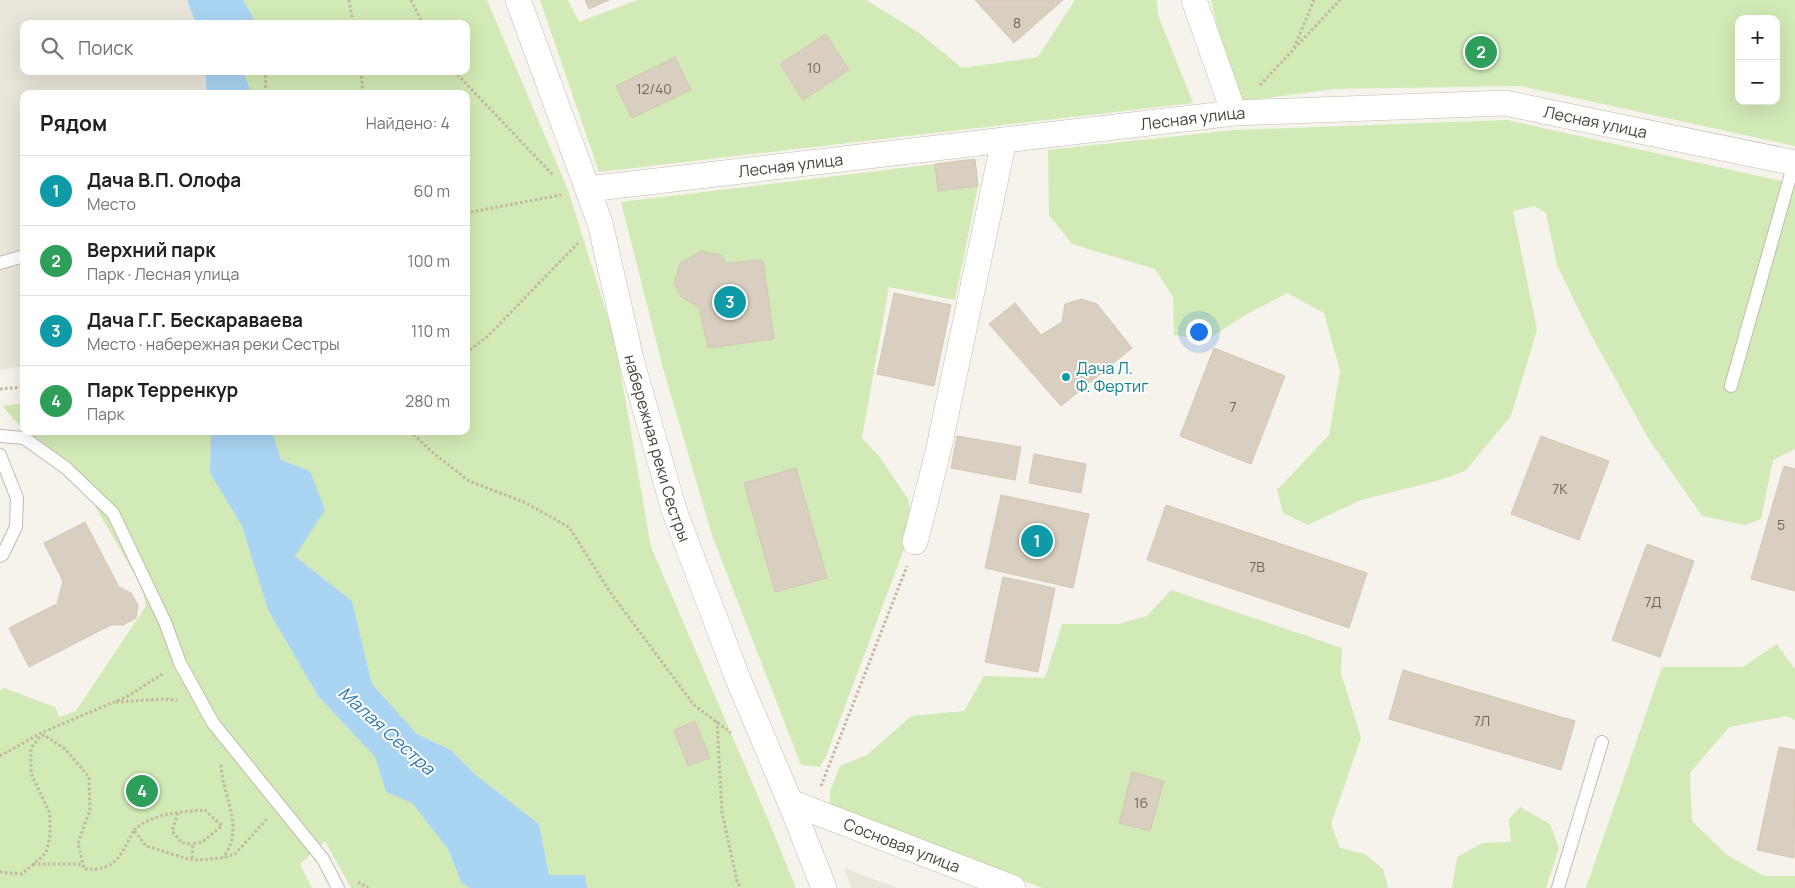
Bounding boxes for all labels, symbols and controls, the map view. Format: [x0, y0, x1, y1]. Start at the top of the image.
house number: 8 [1013, 13, 1021, 32]
map controls [1735, 15, 1780, 105]
button: + [1735, 15, 1780, 60]
search box [20, 20, 470, 75]
pin: 2 [1465, 33, 1497, 71]
icon: search [38, 34, 66, 62]
text: Поиск [78, 35, 133, 61]
house number: 10 [807, 58, 821, 77]
button: − [1735, 60, 1780, 105]
house number: 12/40 [636, 79, 672, 98]
street label: Лесная улица [1542, 100, 1649, 143]
street label: Лесная улица [1139, 102, 1245, 135]
text: Рядом [40, 109, 107, 137]
text: Найдено: 4 [366, 112, 450, 134]
street label: Лесная улица [737, 148, 844, 182]
text: Дача В.П. Олофа [87, 167, 241, 193]
text: 1 [52, 180, 60, 202]
text: 60 m [414, 180, 450, 202]
text: Место [87, 193, 136, 215]
text: Верхний парк [87, 237, 215, 263]
text: 2 [51, 250, 61, 272]
text: 100 m [407, 250, 450, 272]
text: Парк · Лесная улица [87, 263, 239, 285]
pin: 3 [714, 283, 746, 321]
text: Дача Г.Г. Бескараваева [87, 307, 303, 333]
your location [1186, 319, 1212, 345]
text: 3 [51, 320, 61, 342]
text: 110 m [411, 320, 450, 342]
text: Место · набережная реки Сестры [87, 333, 340, 355]
street label: набережная реки Сестры [619, 353, 696, 545]
place label: Дача Л. Ф. Фертиг [1076, 357, 1149, 397]
marker: Дача Л. Ф. Фертиг [1060, 371, 1072, 383]
text: Парк Терренкур [87, 377, 238, 403]
text: 4 [51, 390, 61, 412]
text: 280 m [405, 390, 450, 412]
house number: 7 [1229, 397, 1237, 416]
text: Парк [87, 403, 124, 425]
house number: 7К [1552, 479, 1568, 498]
house number: 5 [1777, 515, 1785, 534]
pin: 1 [1021, 522, 1053, 560]
house number: 7В [1249, 557, 1265, 576]
house number: 7Д [1645, 592, 1661, 611]
water label: Малая Сестра [334, 680, 441, 780]
house number: 7Л [1474, 711, 1490, 730]
pin: 4 [126, 772, 158, 810]
house number: 16 [1134, 793, 1148, 812]
street label: Сосновая улица [840, 813, 964, 878]

